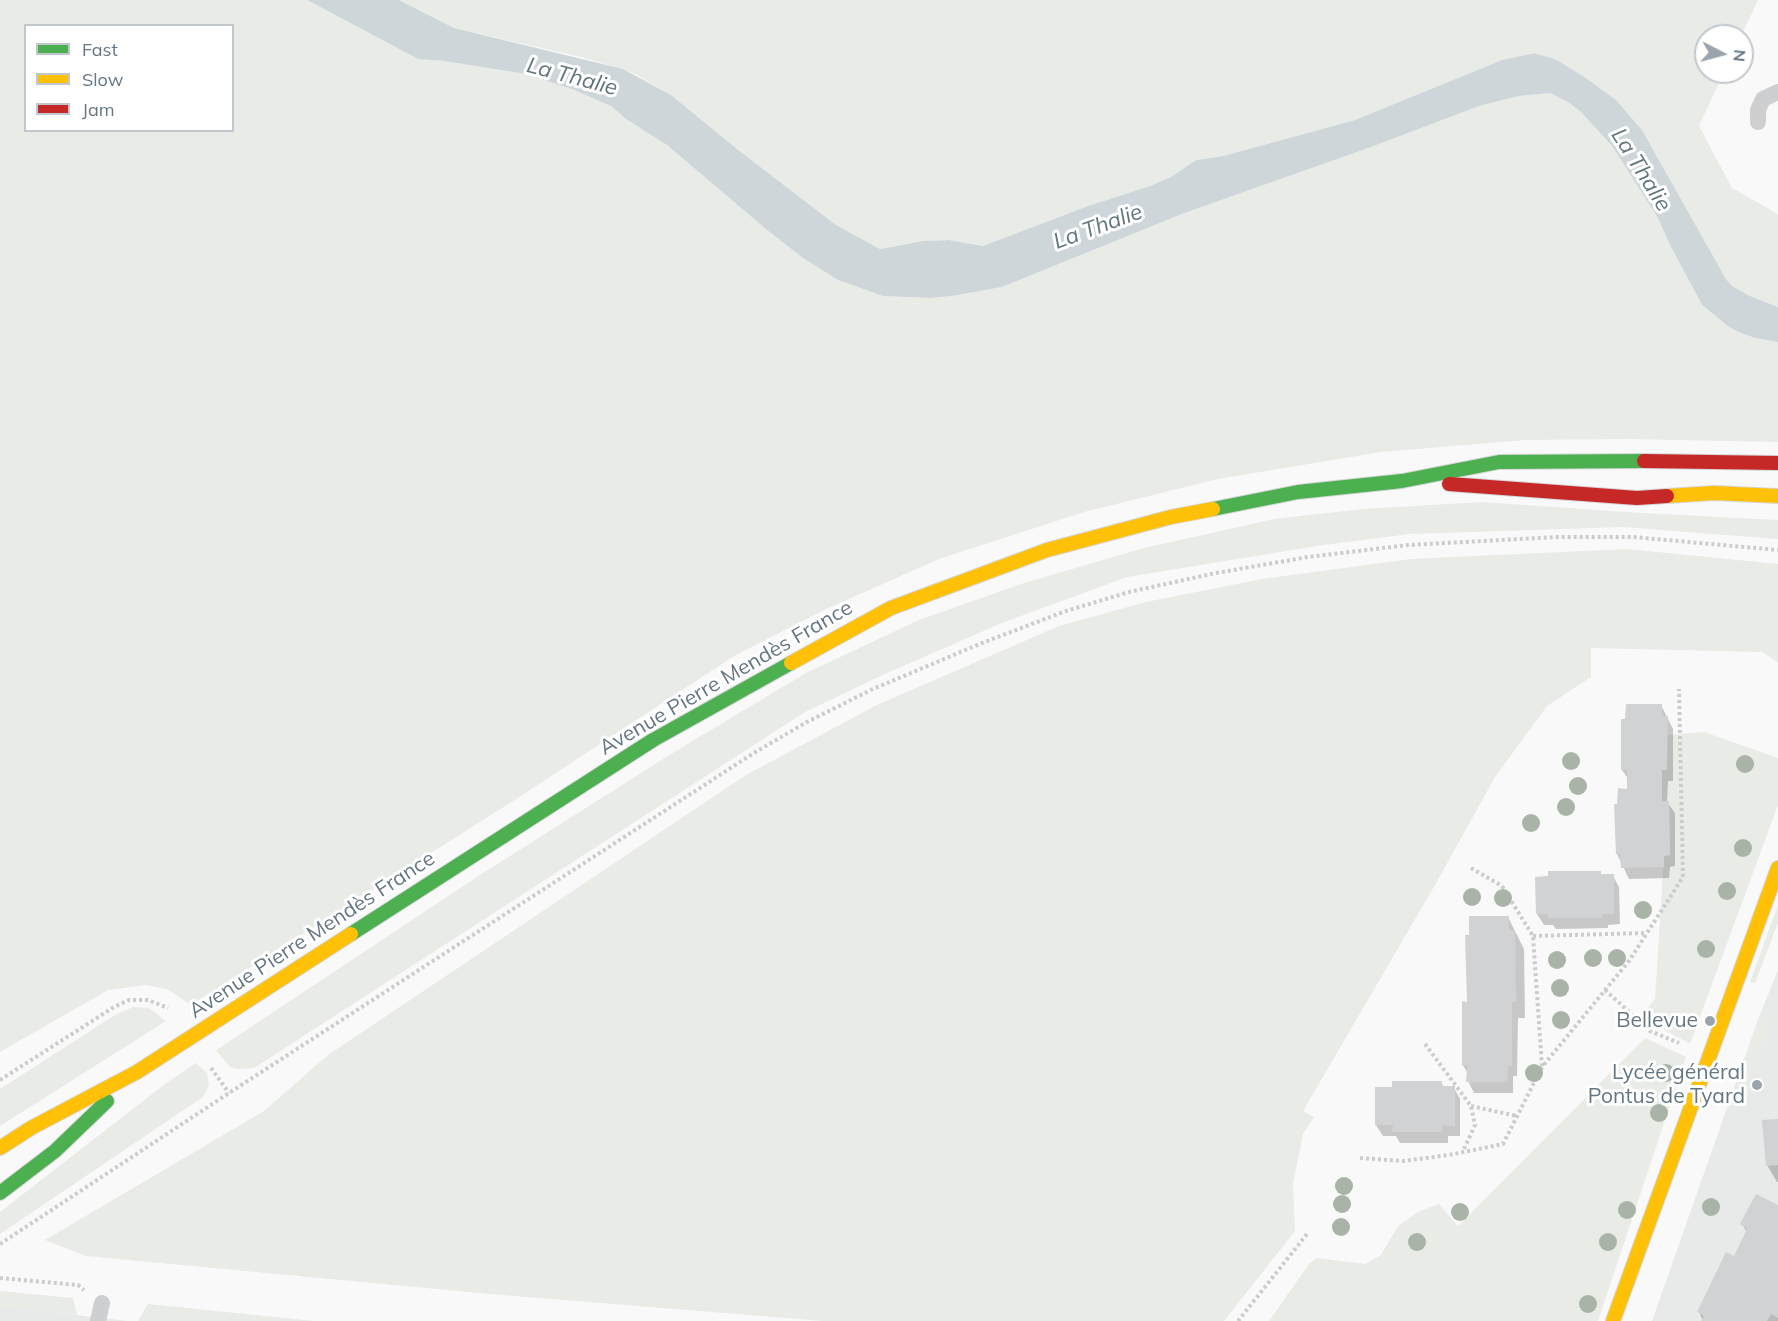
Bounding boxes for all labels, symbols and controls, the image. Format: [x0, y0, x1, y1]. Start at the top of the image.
legend [24, 24, 234, 132]
north arrow [1694, 24, 1754, 84]
text: Fast [82, 38, 118, 61]
text: N [1729, 49, 1750, 63]
water label: La Thalie [524, 52, 620, 102]
text: Slow [82, 68, 123, 91]
text: Jam [82, 98, 115, 121]
water label: La Thalie [1605, 124, 1677, 216]
water label: La Thalie [1050, 199, 1146, 255]
street label: Avenue Pierre Mendès France [595, 595, 857, 761]
street label: Avenue Pierre Mendès France [184, 846, 440, 1024]
place label: Bellevue [1616, 1008, 1698, 1034]
marker: Bellevue [1703, 1014, 1717, 1028]
place label: Lycée général Pontus de Tyard [1588, 1060, 1745, 1110]
marker: Lycée général Pontus de Tyard [1750, 1078, 1764, 1092]

